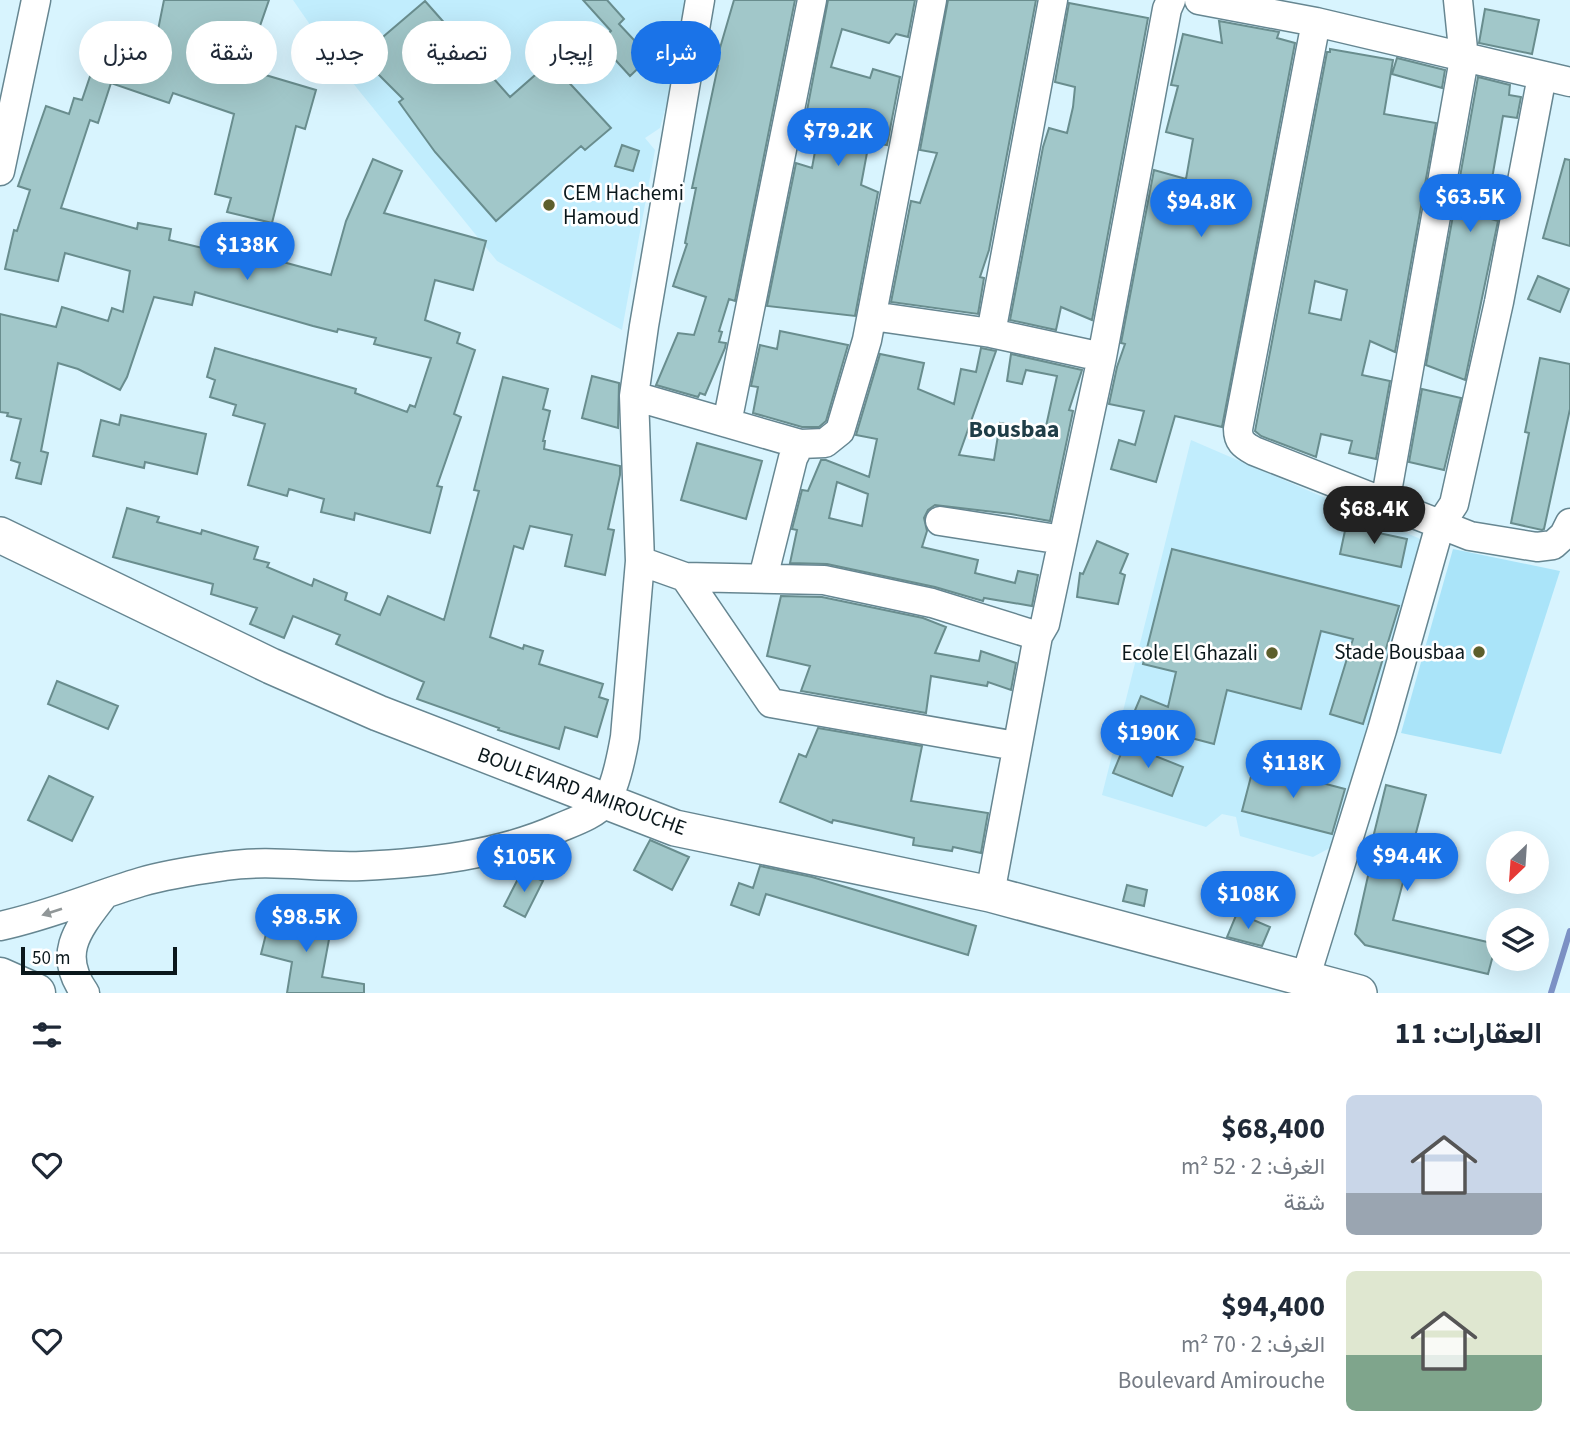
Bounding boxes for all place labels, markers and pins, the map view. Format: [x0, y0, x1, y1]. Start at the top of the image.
pin: $79.2K [781, 108, 895, 168]
pin: $63.5K [1413, 174, 1527, 234]
place label: CEM Hachemi Hamoud [563, 178, 684, 232]
pin: $94.8K [1144, 180, 1258, 239]
marker: CEM Hachemi Hamoud [541, 197, 557, 213]
pin: $138K [198, 222, 296, 282]
pin: $68.4K [1317, 486, 1431, 546]
place label: Stade Bousbaa [1334, 637, 1465, 667]
place label: Ecole El Ghazali [1122, 638, 1258, 668]
marker: Stade Bousbaa [1471, 644, 1487, 660]
marker: Ecole El Ghazali [1264, 645, 1280, 661]
pin: $190K [1099, 710, 1197, 770]
pin: $118K [1244, 740, 1342, 800]
pin: $105K [475, 834, 573, 894]
pin: $94.4K [1350, 834, 1464, 893]
pin: $108K [1199, 872, 1297, 931]
pin: $98.5K [249, 894, 363, 954]

